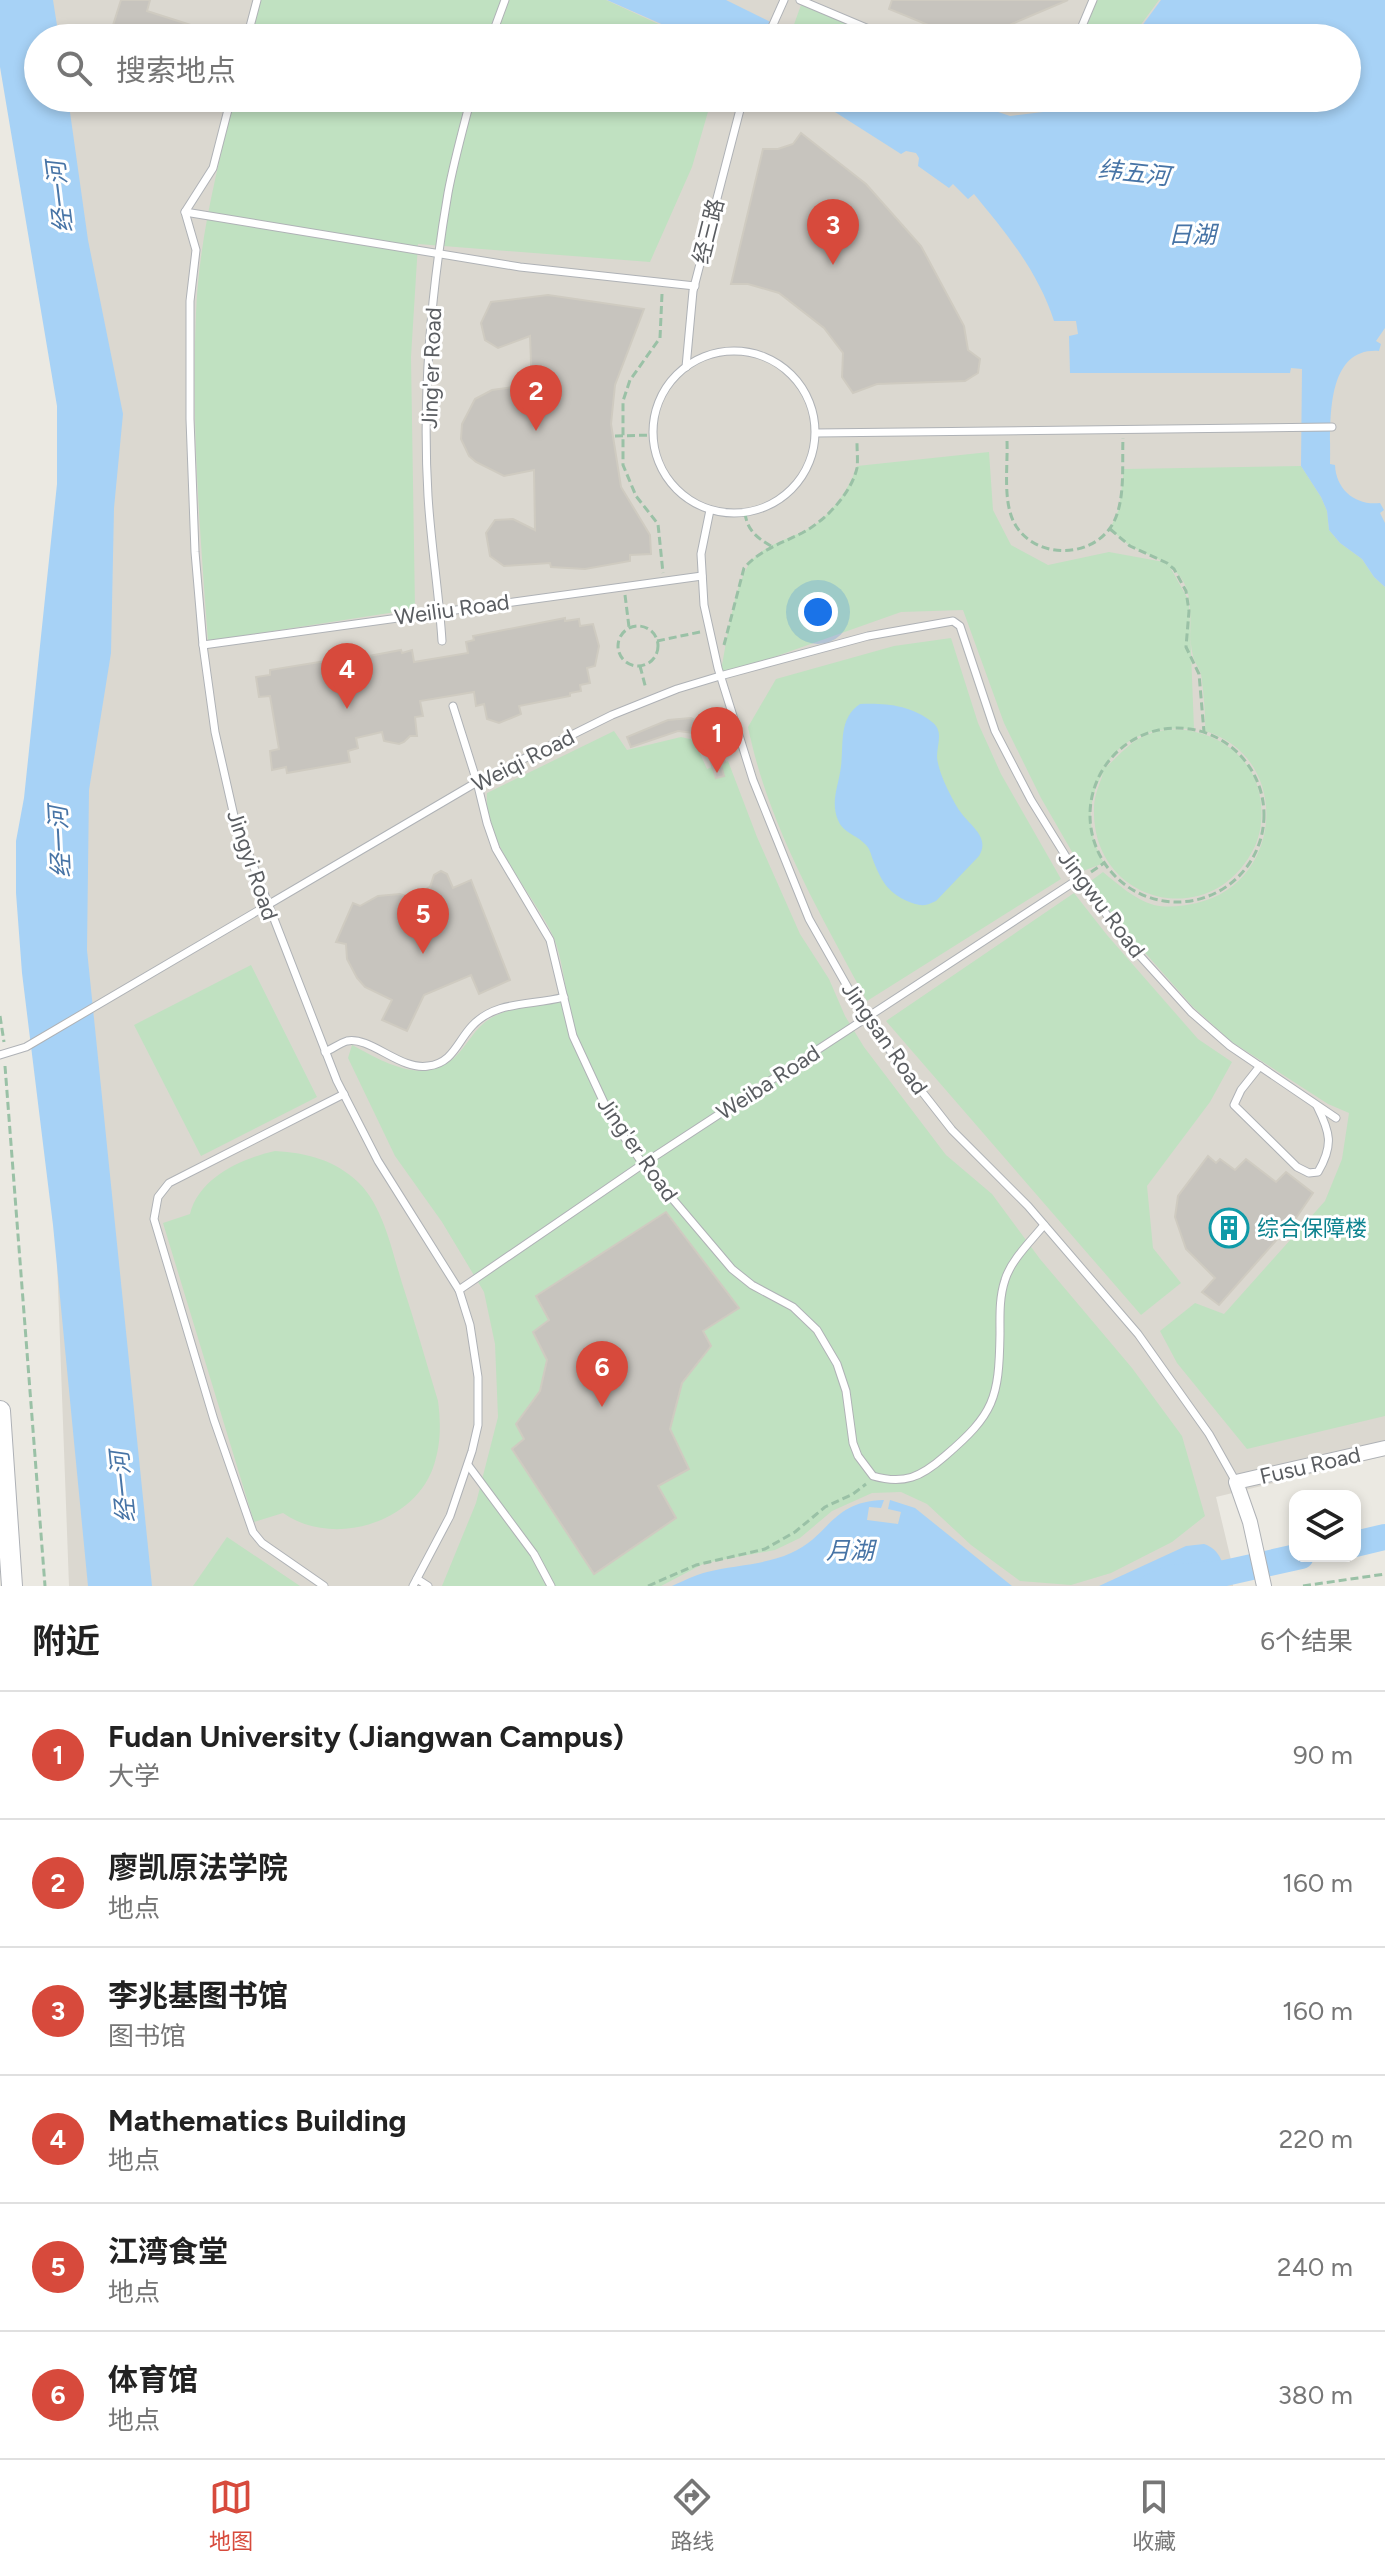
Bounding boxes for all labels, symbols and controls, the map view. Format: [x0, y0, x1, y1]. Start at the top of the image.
search box [24, 24, 1361, 112]
icon: search [52, 46, 96, 90]
text: 搜索地点 [116, 52, 236, 89]
water label: 纬五河 [1097, 154, 1175, 191]
water label: 经一河 [40, 156, 78, 235]
street label: 经三路 [687, 196, 730, 266]
pin: 3 [807, 199, 859, 265]
water label: 日湖 [1168, 220, 1220, 249]
street label: Jing'er Road [416, 307, 447, 429]
pin: 2 [510, 365, 562, 431]
street label: Weiliu Road [393, 588, 511, 631]
your location [798, 592, 838, 632]
pin: 4 [321, 643, 373, 709]
pin: 1 [691, 707, 743, 773]
street label: Weiqi Road [468, 723, 579, 798]
water label: 经一河 [43, 801, 76, 879]
street label: Jingyi Road [221, 807, 284, 924]
street label: Jingwu Road [1053, 845, 1151, 963]
pin: 5 [397, 888, 449, 954]
street label: Jingsan Road [836, 977, 933, 1100]
street label: Weiba Road [712, 1039, 825, 1126]
street label: Jing'er Road [592, 1092, 684, 1207]
building icon: 综合保障楼 [1208, 1207, 1250, 1249]
place label: 综合保障楼 [1257, 1215, 1367, 1242]
pin: 6 [576, 1341, 628, 1407]
street label: Fusu Road [1257, 1441, 1363, 1490]
water label: 经一河 [104, 1446, 141, 1524]
map controls [1289, 1490, 1361, 1562]
button: layers [1289, 1490, 1361, 1562]
water label: 月湖 [826, 1536, 878, 1565]
text: 附近 [32, 1621, 100, 1662]
text: 6个结果 [1260, 1625, 1353, 1657]
text: Fudan University (Jiangwan Campus) [108, 1718, 624, 1755]
text: 1 [53, 1739, 63, 1771]
text: 90 m [1293, 1739, 1353, 1771]
text: 大学 [108, 1760, 160, 1792]
text: 廖凯原法学院 [108, 1849, 288, 1886]
text: 2 [50, 1867, 66, 1899]
text: 160 m [1282, 1867, 1353, 1899]
text: 地点 [108, 1892, 160, 1924]
text: 李兆基图书馆 [108, 1977, 288, 2014]
text: 3 [51, 1995, 65, 2027]
text: 160 m [1282, 1995, 1353, 2027]
text: 图书馆 [108, 2020, 186, 2052]
text: Mathematics Building [108, 2102, 406, 2139]
text: 4 [50, 2123, 66, 2155]
text: 220 m [1279, 2123, 1353, 2155]
text: 地点 [108, 2144, 160, 2176]
text: 江湾食堂 [108, 2233, 228, 2270]
text: 5 [50, 2251, 66, 2283]
text: 240 m [1277, 2251, 1353, 2283]
text: 地点 [108, 2276, 160, 2308]
text: 体育馆 [108, 2361, 198, 2398]
text: 6 [50, 2379, 66, 2411]
text: 380 m [1278, 2379, 1353, 2411]
text: 地点 [108, 2404, 160, 2436]
tab: 地图 [209, 2475, 253, 2555]
tab: 路线 [670, 2475, 714, 2555]
tab: 收藏 [1132, 2475, 1176, 2555]

